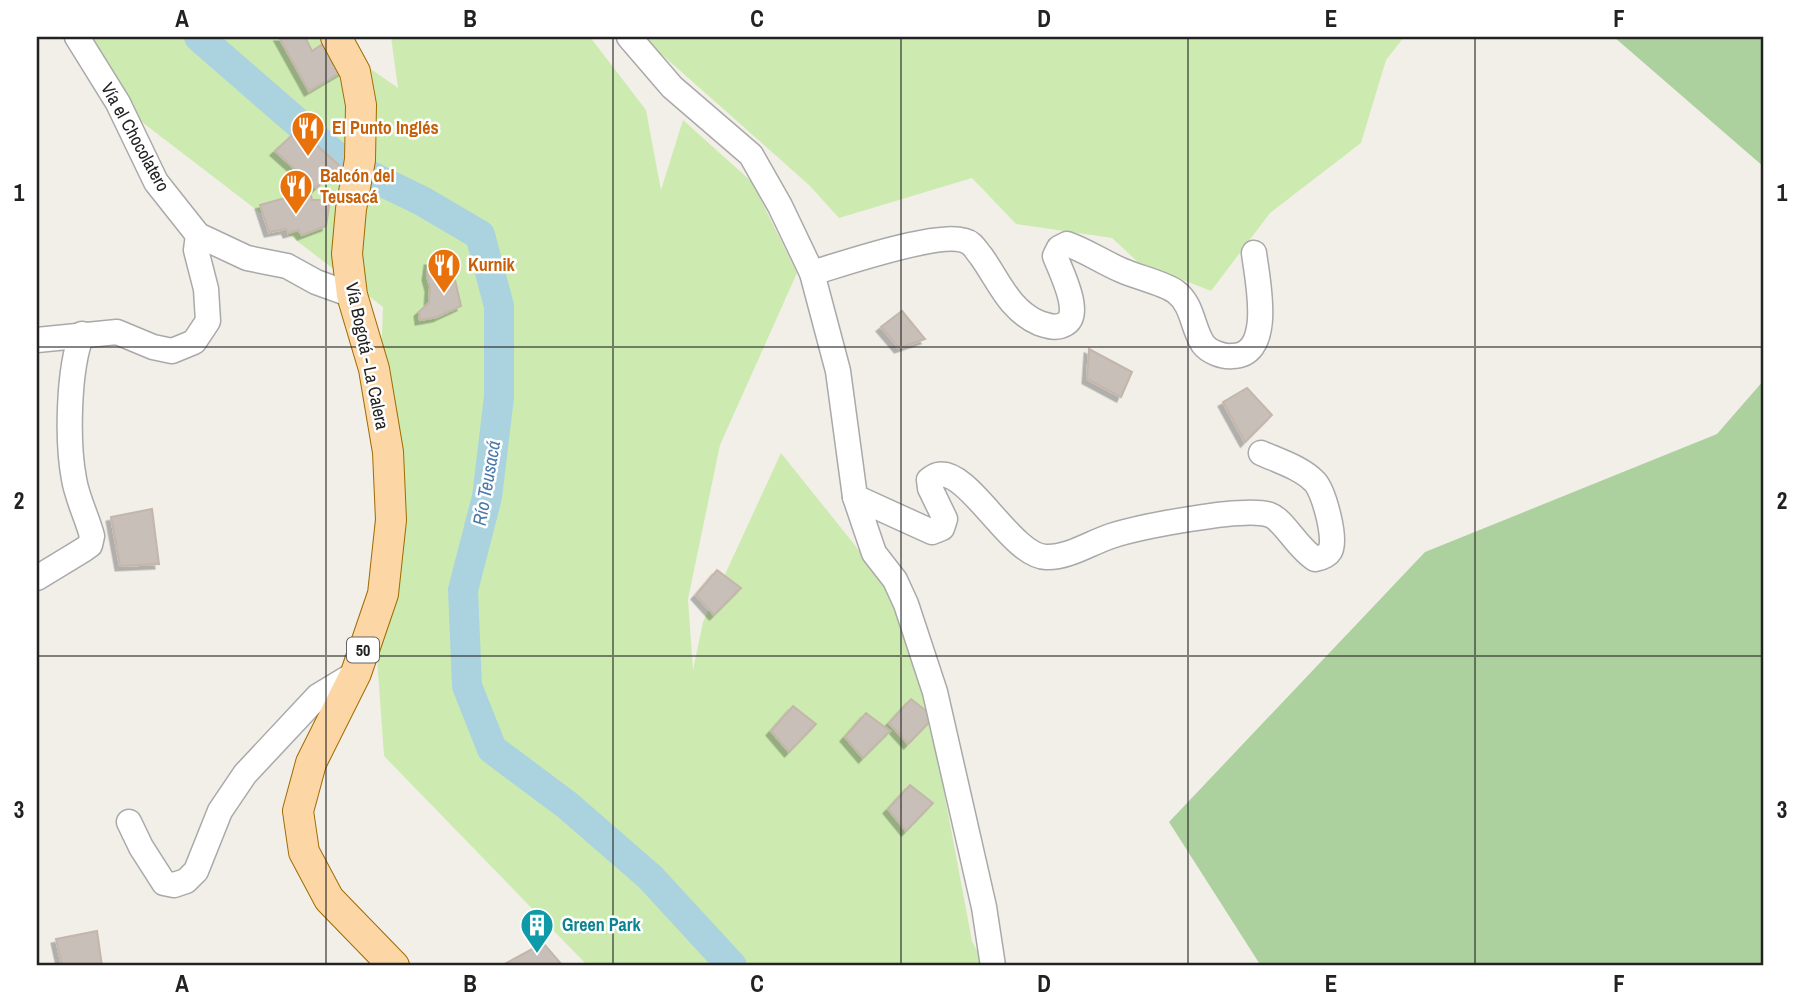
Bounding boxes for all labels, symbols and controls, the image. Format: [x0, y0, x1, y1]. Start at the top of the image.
text: A [175, 3, 189, 34]
text: B [463, 3, 477, 34]
text: C [750, 3, 764, 34]
text: D [1037, 3, 1051, 34]
text: E [1325, 3, 1337, 34]
text: F [1613, 3, 1625, 34]
street label: Vía el Chocolatero [95, 78, 176, 196]
restaurant icon: El Punto Inglés [289, 109, 327, 158]
place label: El Punto Inglés [332, 115, 439, 140]
place label: Balcón del Teusacá [320, 163, 395, 209]
restaurant icon: Balcón del Teusacá [277, 167, 315, 216]
text: 1 [14, 177, 25, 208]
text: 1 [1777, 177, 1788, 208]
restaurant icon: Kurnik [425, 246, 463, 295]
place label: Kurnik [468, 252, 516, 277]
street label: Vía Bogotá - La Calera [340, 280, 395, 432]
water label: Río Teusacá [466, 438, 506, 528]
text: 2 [14, 485, 24, 516]
text: 2 [1777, 485, 1787, 516]
road number: 50 [347, 638, 379, 663]
text: 3 [14, 794, 24, 825]
text: 3 [1777, 794, 1787, 825]
building icon: Green Park [518, 906, 556, 955]
place label: Green Park [562, 912, 642, 937]
text: A [175, 968, 189, 999]
text: B [463, 968, 477, 999]
text: C [750, 968, 764, 999]
text: D [1037, 968, 1051, 999]
text: E [1325, 968, 1337, 999]
text: F [1613, 968, 1625, 999]

